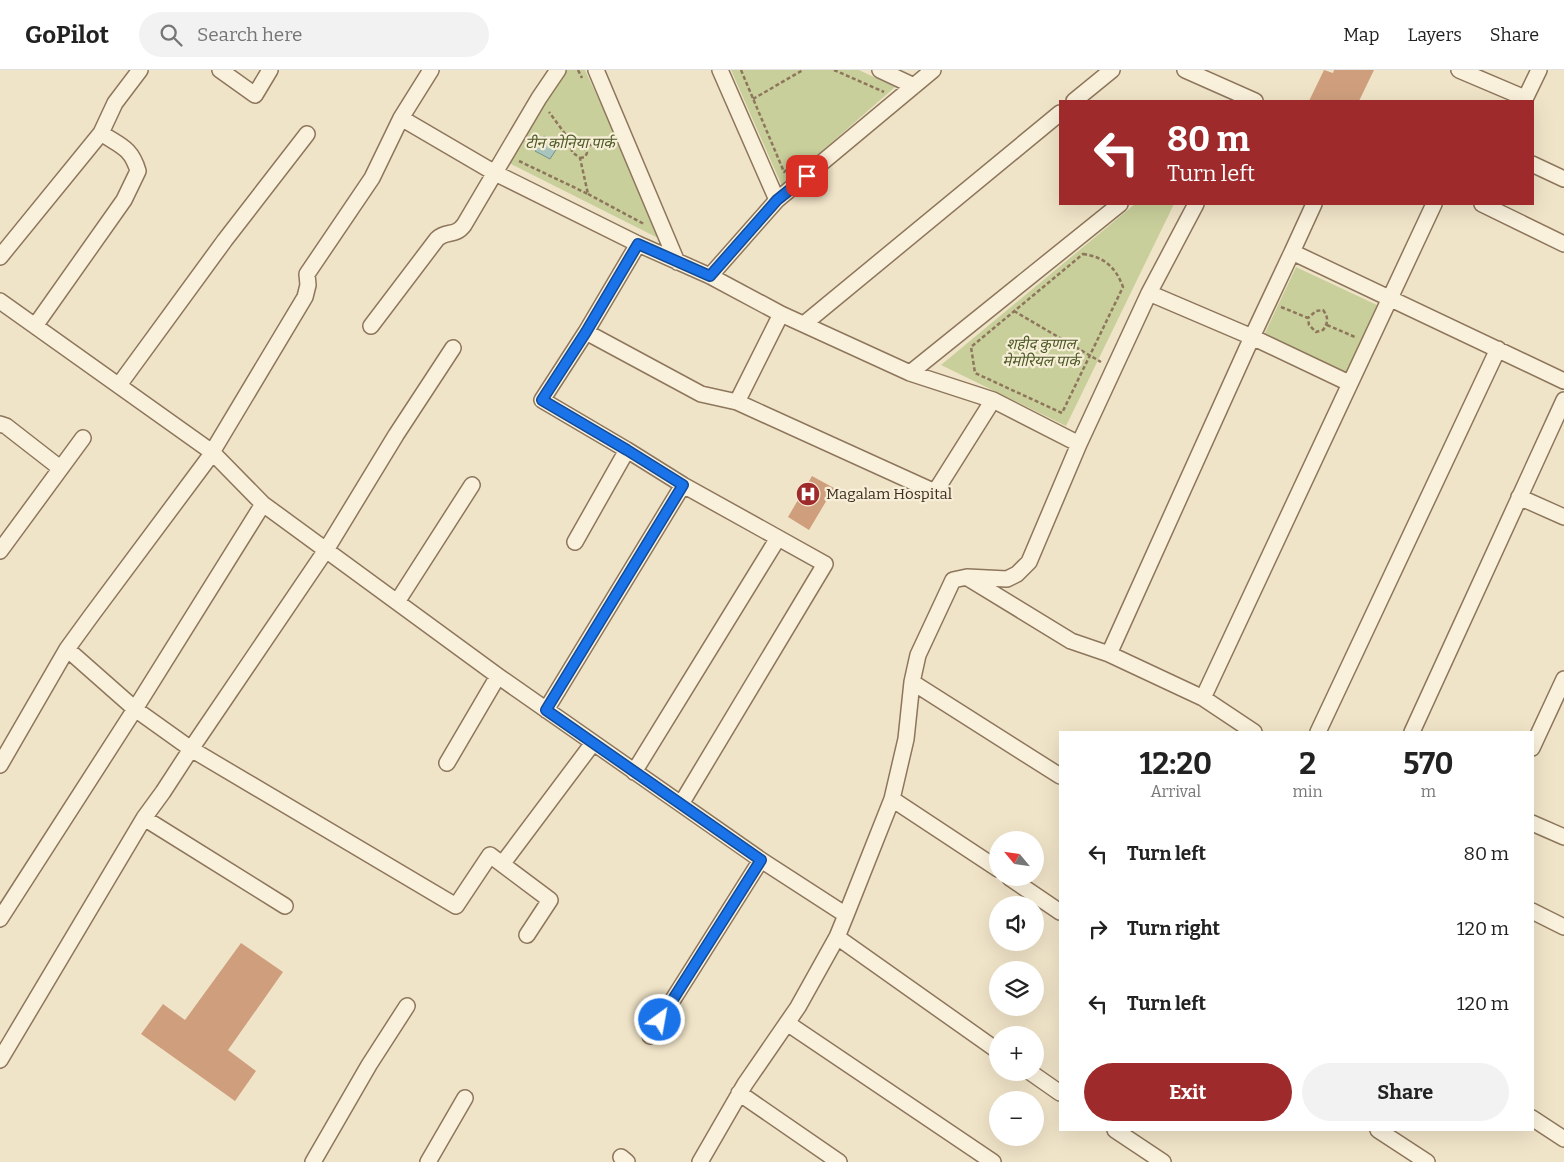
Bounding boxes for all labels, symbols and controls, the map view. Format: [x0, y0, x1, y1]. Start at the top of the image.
search box [139, 12, 489, 57]
text: GoPilot [25, 21, 109, 49]
icon: search [157, 21, 185, 49]
text: Search here [197, 23, 303, 46]
text: Map [1343, 24, 1379, 46]
text: Layers [1407, 24, 1462, 46]
text: Share [1490, 24, 1539, 46]
text: 80 m [1167, 118, 1250, 160]
icon: left [1084, 120, 1149, 185]
park label: टीन कोनिया पार्क [525, 134, 618, 152]
pin [786, 155, 828, 197]
text: Turn left [1167, 160, 1255, 187]
icon: arrive [793, 162, 821, 190]
park label: शहीद कुणाल मेमोरियल पार्क [1002, 335, 1083, 370]
hospital icon: Magalam Hospital [795, 481, 821, 507]
place label: Magalam Hospital [826, 485, 952, 503]
text: 12:20 [1139, 746, 1212, 782]
text: 2 [1299, 746, 1316, 782]
text: 570 [1403, 746, 1454, 782]
text: Arrival [1150, 782, 1201, 801]
text: min [1293, 782, 1323, 801]
text: m [1421, 782, 1436, 801]
north arrow [989, 831, 1044, 886]
map controls [989, 831, 1044, 1146]
icon: left [1084, 840, 1112, 868]
text: Turn left [1127, 842, 1206, 865]
text: 80 m [1463, 842, 1509, 865]
button: sound [989, 896, 1044, 951]
icon: right [1084, 915, 1112, 943]
text: Turn right [1127, 917, 1220, 940]
text: 120 m [1457, 917, 1509, 940]
button: layers [989, 961, 1044, 1016]
icon: left [1084, 990, 1112, 1018]
text: Turn left [1127, 992, 1206, 1015]
text: 120 m [1457, 992, 1509, 1015]
position arrow [633, 993, 685, 1045]
button: + [989, 1026, 1044, 1081]
button: Exit [1084, 1063, 1292, 1121]
button: Share [1302, 1063, 1509, 1121]
button: − [989, 1091, 1044, 1146]

